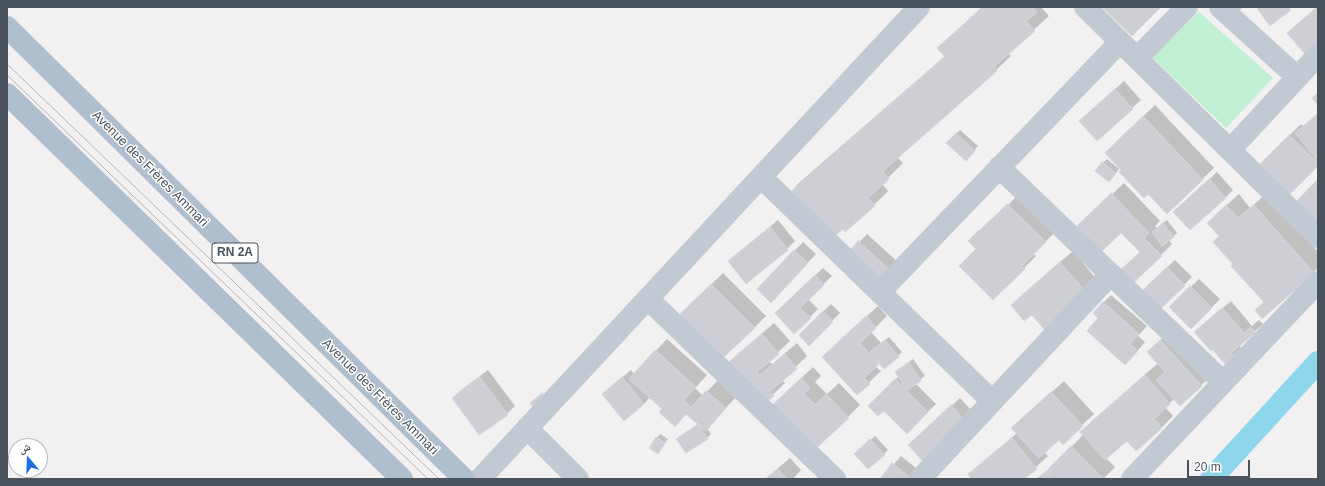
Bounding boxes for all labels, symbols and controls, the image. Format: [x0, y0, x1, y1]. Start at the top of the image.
street label: Avenue des Frères Ammari [89, 108, 211, 230]
road number: RN 2A [212, 243, 258, 263]
street label: Avenue des Frères Ammari [319, 336, 441, 458]
north arrow [8, 438, 48, 478]
text: ش [17, 440, 32, 455]
scale bar [1189, 452, 1252, 478]
text: 20 m [1194, 460, 1221, 474]

